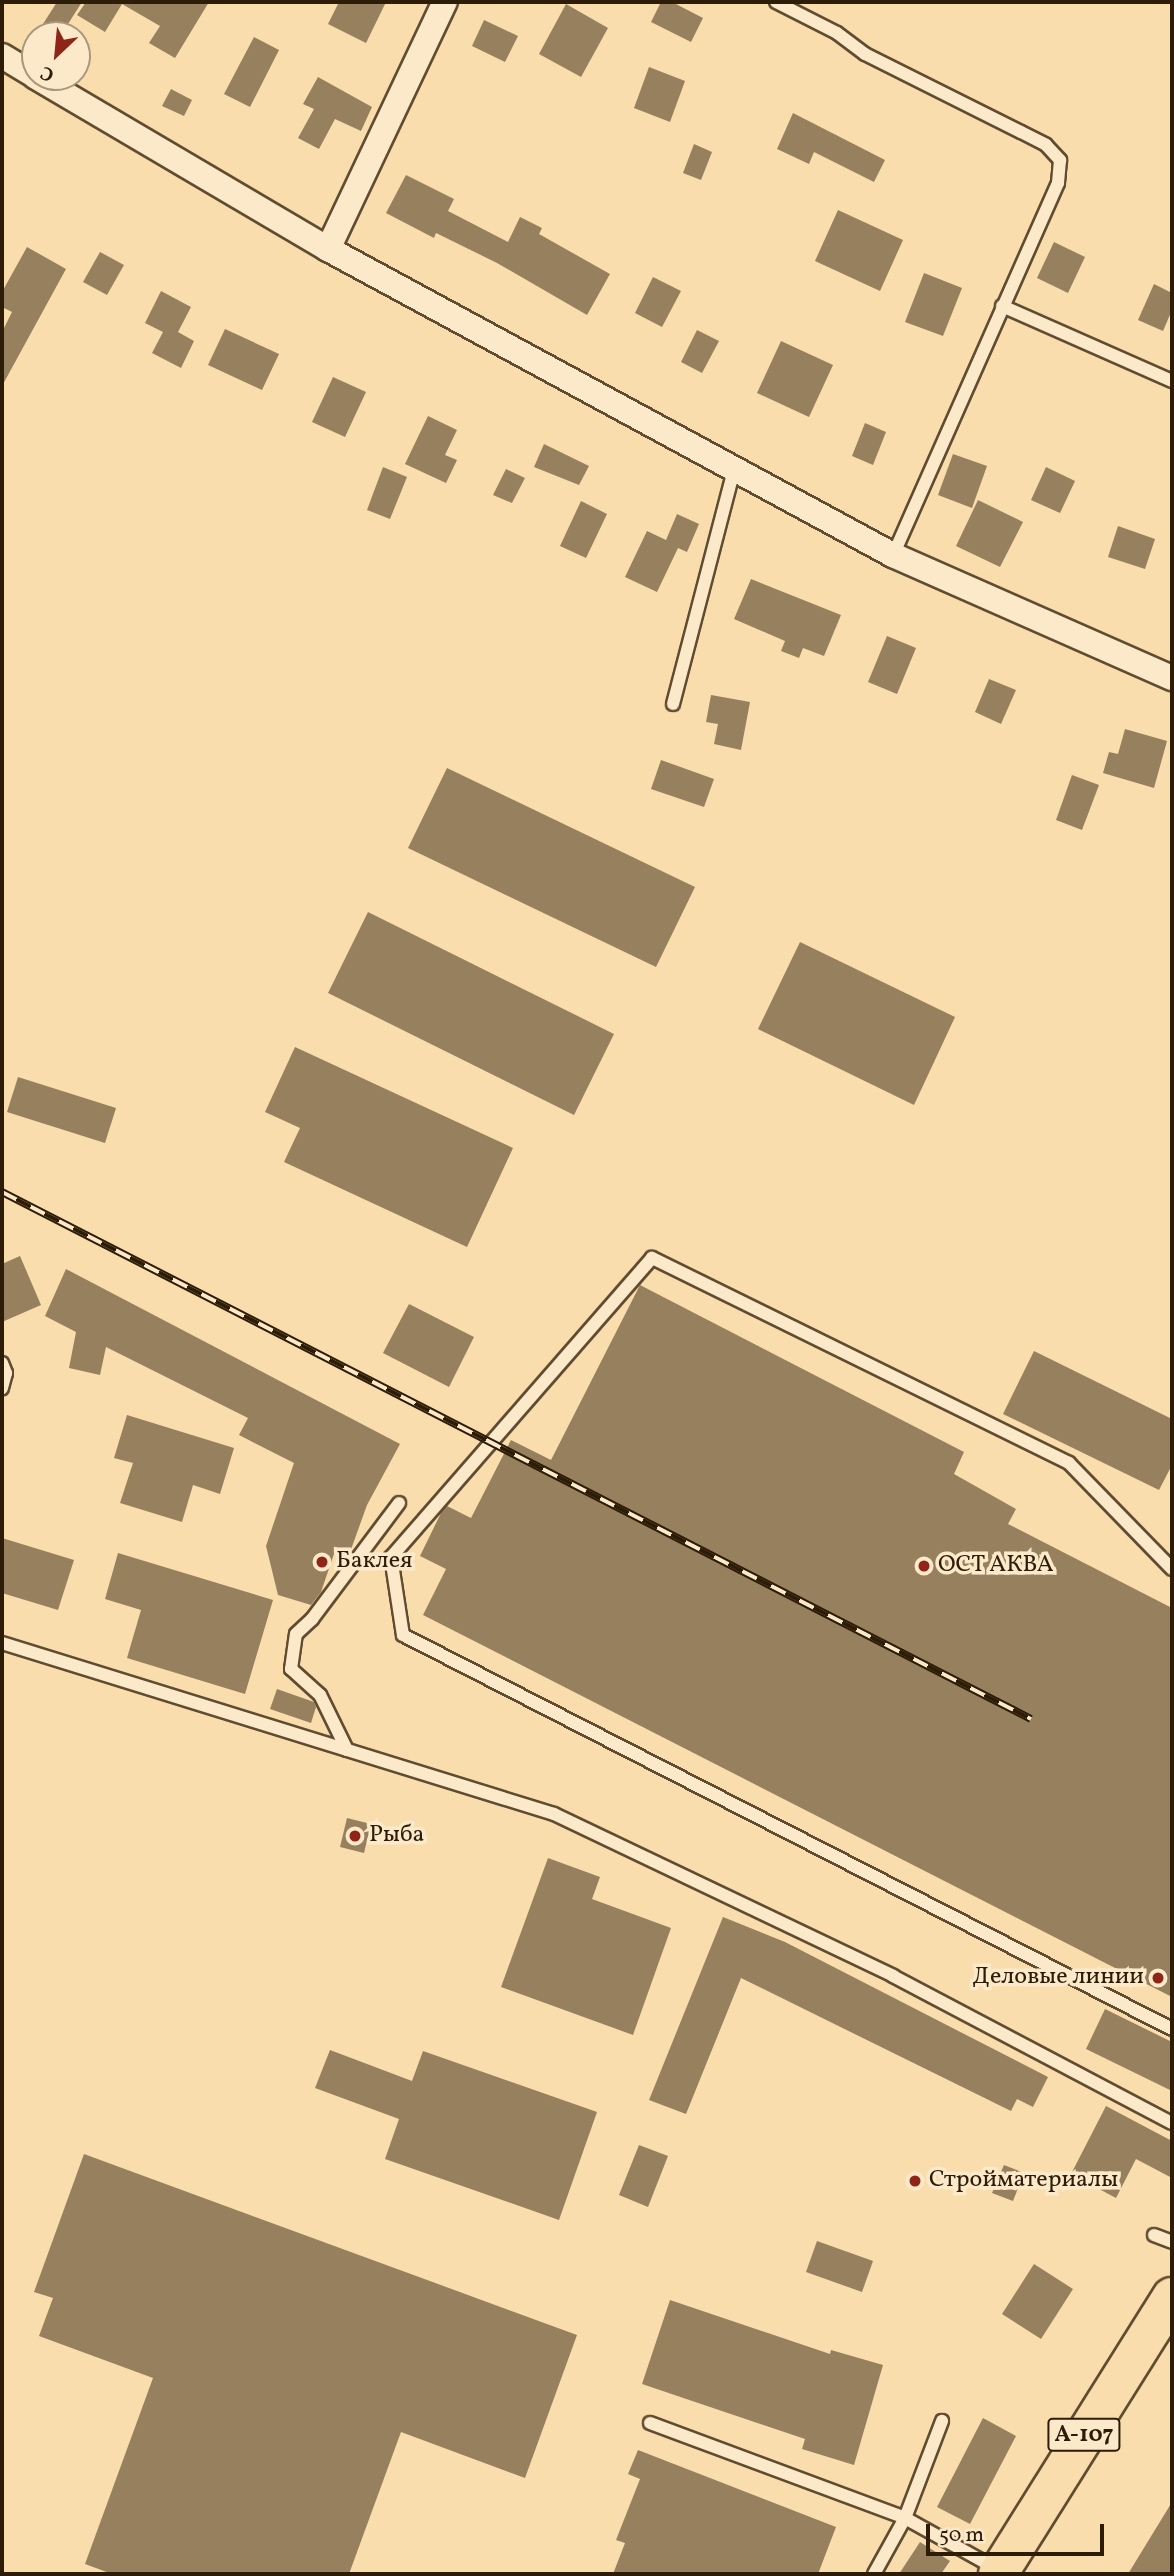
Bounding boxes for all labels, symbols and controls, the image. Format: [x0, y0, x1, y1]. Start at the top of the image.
north arrow [21, 21, 91, 91]
text: С [36, 59, 59, 87]
place label: Баклея [336, 1548, 413, 1576]
place label: ОСТ АКВА [938, 1552, 1054, 1580]
marker: Баклея [314, 1554, 330, 1570]
marker: ОСТ АКВА [916, 1558, 932, 1574]
place label: Рыба [369, 1822, 425, 1850]
marker: Рыба [347, 1828, 363, 1844]
place label: Деловые линии [972, 1964, 1144, 1992]
marker: Деловые линии [1150, 1970, 1166, 1986]
place label: Стройматериалы [929, 2167, 1118, 2195]
marker: Стройматериалы [907, 2173, 923, 2189]
road number: А-107 [1047, 2416, 1121, 2454]
scale bar [929, 2510, 1108, 2554]
text: 50 m [939, 2521, 984, 2550]

